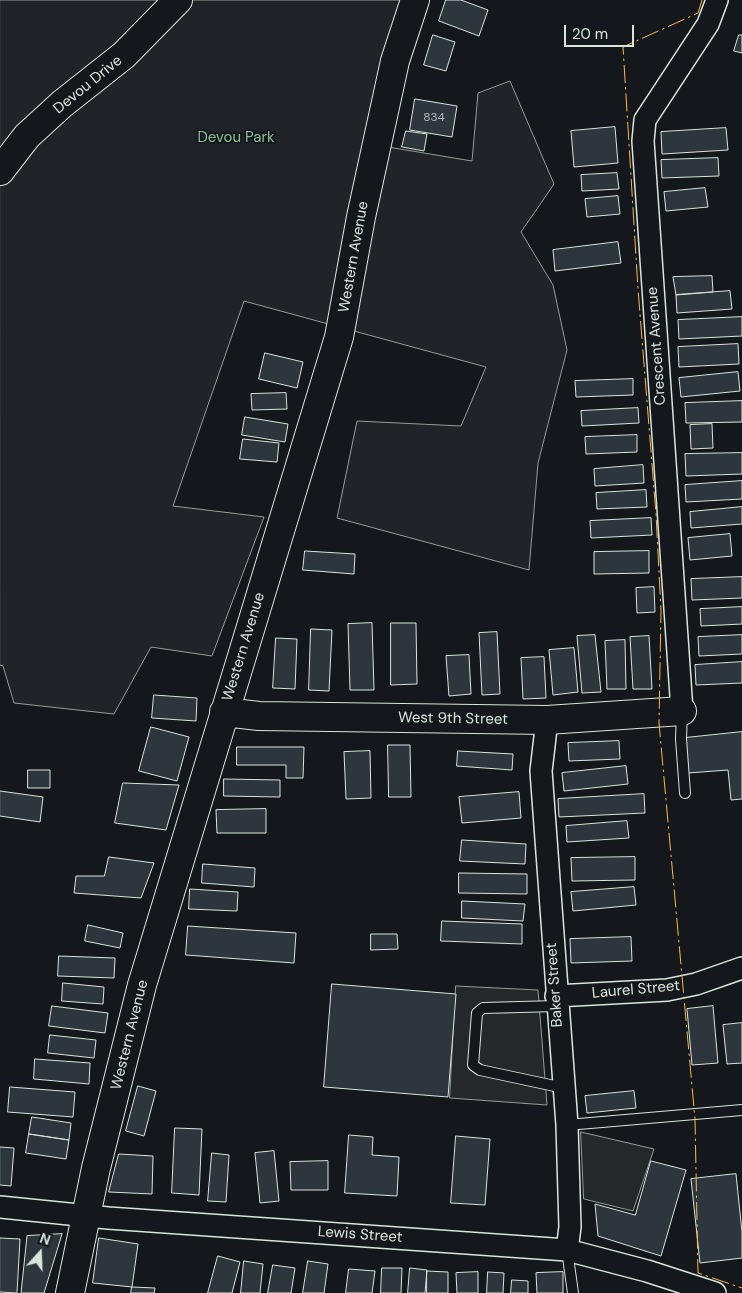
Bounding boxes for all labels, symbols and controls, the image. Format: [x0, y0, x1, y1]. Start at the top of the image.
scale bar [567, 15, 637, 47]
text: 20 m [572, 24, 608, 44]
street label: Devou Drive [50, 52, 126, 118]
house number: 834 [423, 111, 445, 125]
park label: Devou Park [197, 129, 275, 147]
street label: Western Avenue [335, 200, 373, 314]
street label: Crescent Avenue [644, 286, 670, 406]
street label: Western Avenue [219, 590, 269, 704]
street label: West 9th Street [398, 709, 508, 729]
street label: Baker Street [543, 942, 567, 1028]
street label: Laurel Street [591, 977, 681, 1003]
street label: Western Avenue [108, 978, 152, 1092]
street label: Lewis Street [317, 1223, 403, 1247]
north arrow [15, 1228, 65, 1278]
text: N [37, 1229, 53, 1249]

